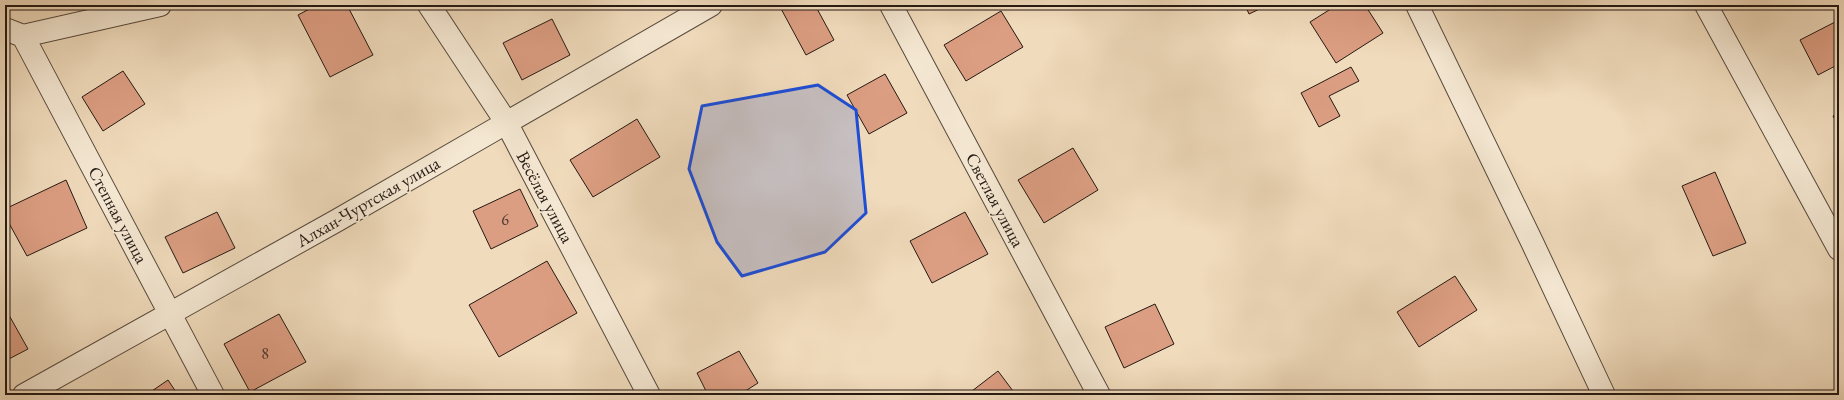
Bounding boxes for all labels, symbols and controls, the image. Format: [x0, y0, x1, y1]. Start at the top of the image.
street label: Весёлая улица [512, 147, 580, 247]
street label: Светлая улица [961, 149, 1030, 252]
street label: Алхан-Чуртская улица [291, 151, 444, 253]
street label: Степная улица [83, 162, 154, 268]
house number: 6 [501, 209, 509, 230]
house number: 8 [261, 343, 269, 364]

